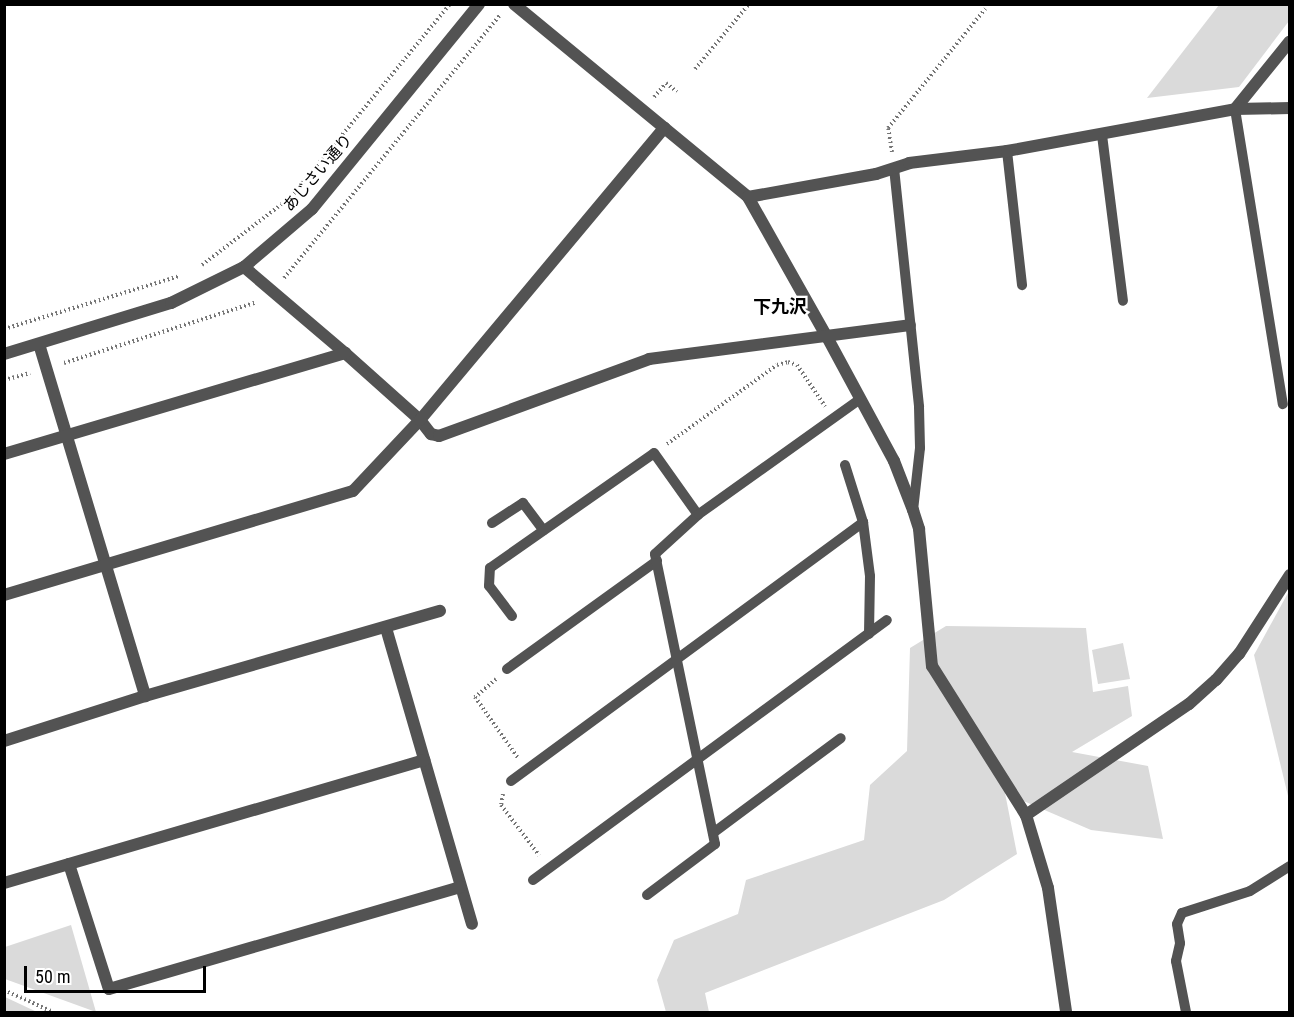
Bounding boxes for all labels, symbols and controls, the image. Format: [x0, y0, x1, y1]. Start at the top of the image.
street label: あじさい通り [279, 130, 357, 216]
district label: 下九沢 [753, 296, 807, 318]
scale bar [27, 954, 208, 992]
text: 50 m [35, 966, 70, 987]

